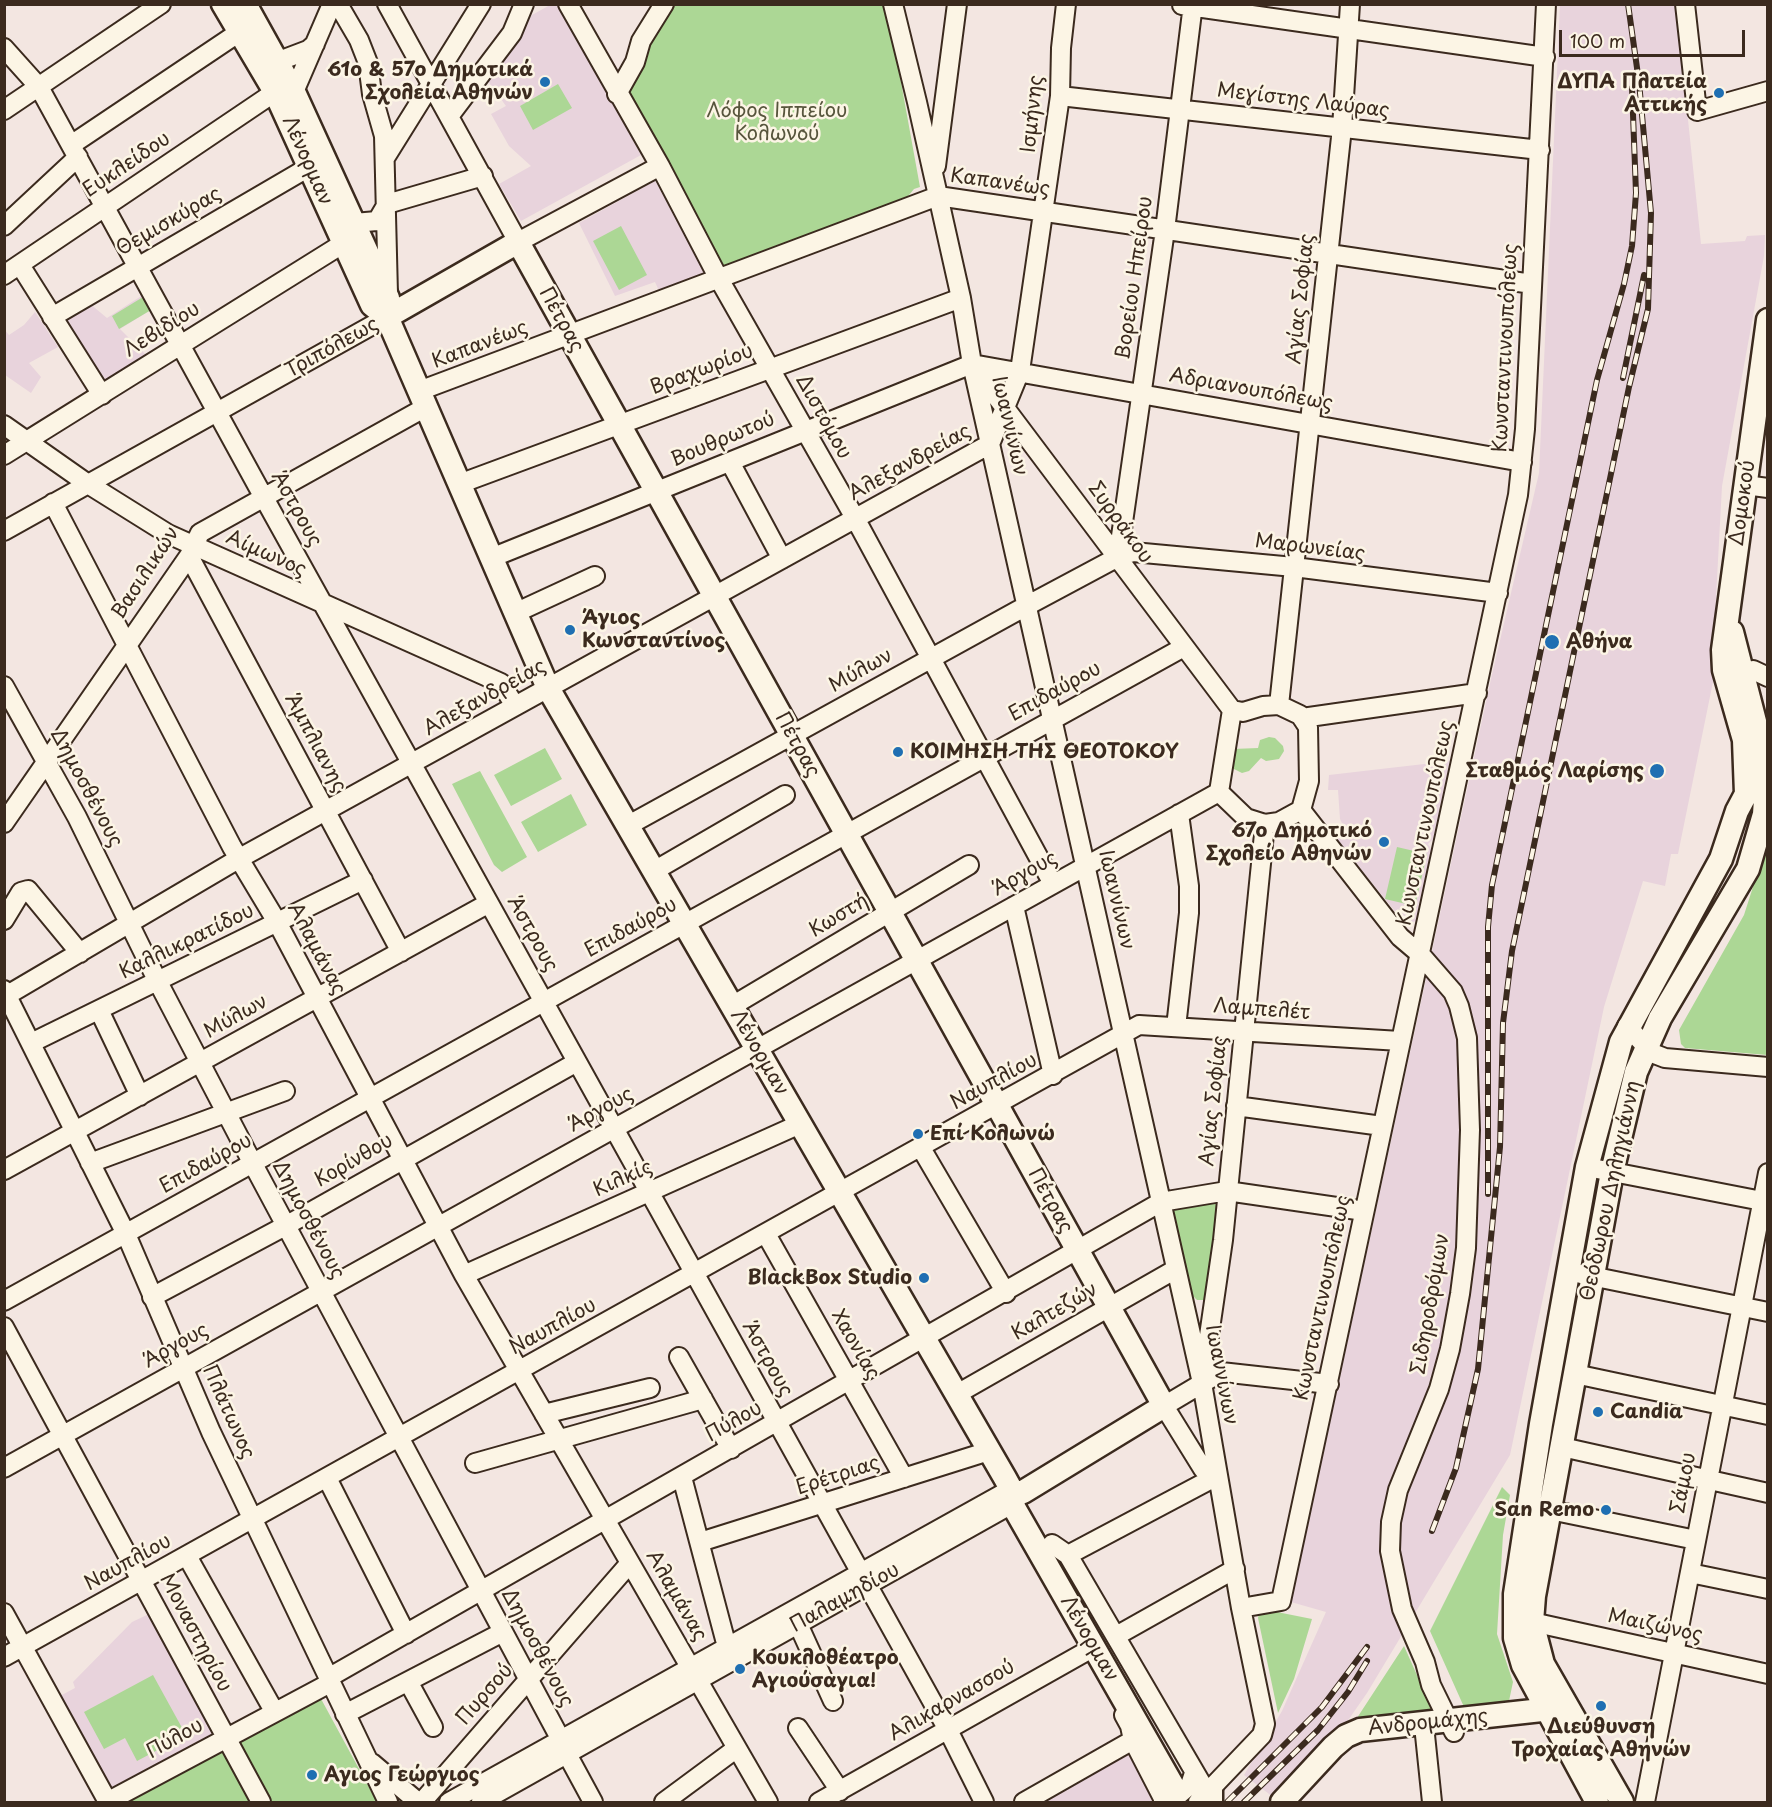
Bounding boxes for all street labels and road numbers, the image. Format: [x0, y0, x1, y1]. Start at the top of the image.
street label: Ισμήνης [1017, 74, 1049, 154]
street label: Μεγίστης Λαύρας [1215, 79, 1391, 123]
street label: Λένορμαν [277, 113, 337, 209]
street label: Ευκλείδου [79, 127, 175, 203]
street label: Καπανέως [949, 164, 1051, 202]
street label: Θεμισκύρας [112, 182, 226, 262]
street label: Βορείου Ηπείρου [1112, 195, 1158, 361]
street label: Αγίας Σοφίας [1282, 233, 1320, 365]
street label: Κωνσταντινουπόλεως [1489, 243, 1523, 453]
street label: Πέτρας [533, 283, 589, 357]
street label: Λεβιδίου [119, 297, 205, 363]
street label: Τριπόλεως [281, 313, 383, 383]
street label: Καπανέως [429, 316, 531, 374]
street label: Βραχωρίου [647, 339, 757, 401]
street label: Αδριανουπόλεως [1167, 364, 1335, 416]
street label: Διστόμου [790, 371, 856, 463]
street label: Ιωαννίνων [986, 374, 1032, 478]
street label: Βουθρωτού [667, 407, 779, 473]
street label: Αλεξανδρείας [845, 420, 975, 506]
street label: Δομοκού [1725, 459, 1761, 547]
street label: Άστρους [265, 467, 327, 551]
street label: Συρράκου [1082, 478, 1158, 568]
street label: Βασιλικών [107, 522, 185, 624]
street label: Αίμωνος [222, 526, 310, 582]
street label: Μαρωνείας [1254, 529, 1366, 567]
street label: Μύλων [825, 644, 897, 698]
street label: Αλεξανδρείας [420, 655, 550, 741]
street label: Επιδαύρου [1005, 657, 1105, 727]
street label: Άμπλιανης [279, 690, 351, 796]
street label: Πέτρας [769, 708, 825, 782]
street label: Κωνσταντινουπόλεως [1393, 718, 1459, 928]
street label: Δημοσθένους [45, 725, 127, 851]
street label: Άργους [988, 846, 1062, 902]
street label: Ιωαννίνων [1093, 848, 1139, 952]
street label: Κωστή [805, 889, 873, 943]
street label: Άστρους [501, 892, 563, 976]
street label: Επιδαύρου [581, 893, 681, 963]
street label: Καλλικρατίδου [116, 899, 258, 985]
street label: Αλαμάνας [282, 899, 350, 999]
street label: Μύλων [200, 990, 272, 1044]
street label: Λαμπελέτ [1213, 995, 1311, 1025]
street label: Λένορμαν [725, 1006, 793, 1100]
street label: Αγίας Σοφίας [1195, 1035, 1233, 1167]
street label: Ναυπλίου [946, 1048, 1042, 1116]
street label: Θεόδωρου Δηληγιάννη [1576, 1079, 1646, 1303]
street label: Άργους [564, 1082, 638, 1138]
street label: Επιδαύρου [156, 1129, 256, 1199]
street label: Κορίνθου [311, 1129, 397, 1193]
street label: Κιλκίς [590, 1155, 656, 1203]
street label: Δημοσθένους [267, 1157, 349, 1283]
street label: Πέτρας [1022, 1164, 1078, 1238]
street label: Κωνσταντινουπόλεως [1290, 1193, 1356, 1403]
street label: Σιδηροδρόμων [1407, 1232, 1455, 1376]
street label: Καλτεζών [1008, 1278, 1102, 1346]
street label: Ναυπλίου [505, 1293, 601, 1361]
street label: Χαονίας [825, 1306, 885, 1384]
street label: Άστρους [736, 1317, 798, 1401]
street label: Άργους [139, 1318, 213, 1374]
street label: Ιωαννίνων [1200, 1323, 1242, 1427]
street label: Πλάτωνος [197, 1361, 259, 1463]
street label: Πύλου [701, 1396, 767, 1448]
street label: Ερέτριας [793, 1451, 883, 1501]
street label: Σάμου [1666, 1451, 1702, 1515]
street label: Ναυπλίου [80, 1529, 176, 1597]
street label: Αλαμάνας [640, 1546, 712, 1646]
street label: Παλαμηδίου [786, 1558, 904, 1638]
street label: Μοναστηρίου [154, 1570, 236, 1696]
street label: Δημοσθένους [496, 1585, 578, 1711]
street label: Λένορμαν [1055, 1592, 1123, 1686]
street label: Μαιζώνος [1605, 1604, 1705, 1648]
street label: Αλικαρνασσού [885, 1655, 1019, 1747]
street label: Πυρσού [452, 1659, 518, 1731]
street label: Ανδρομάχης [1367, 1705, 1489, 1741]
street label: Πύλου [142, 1714, 208, 1764]

